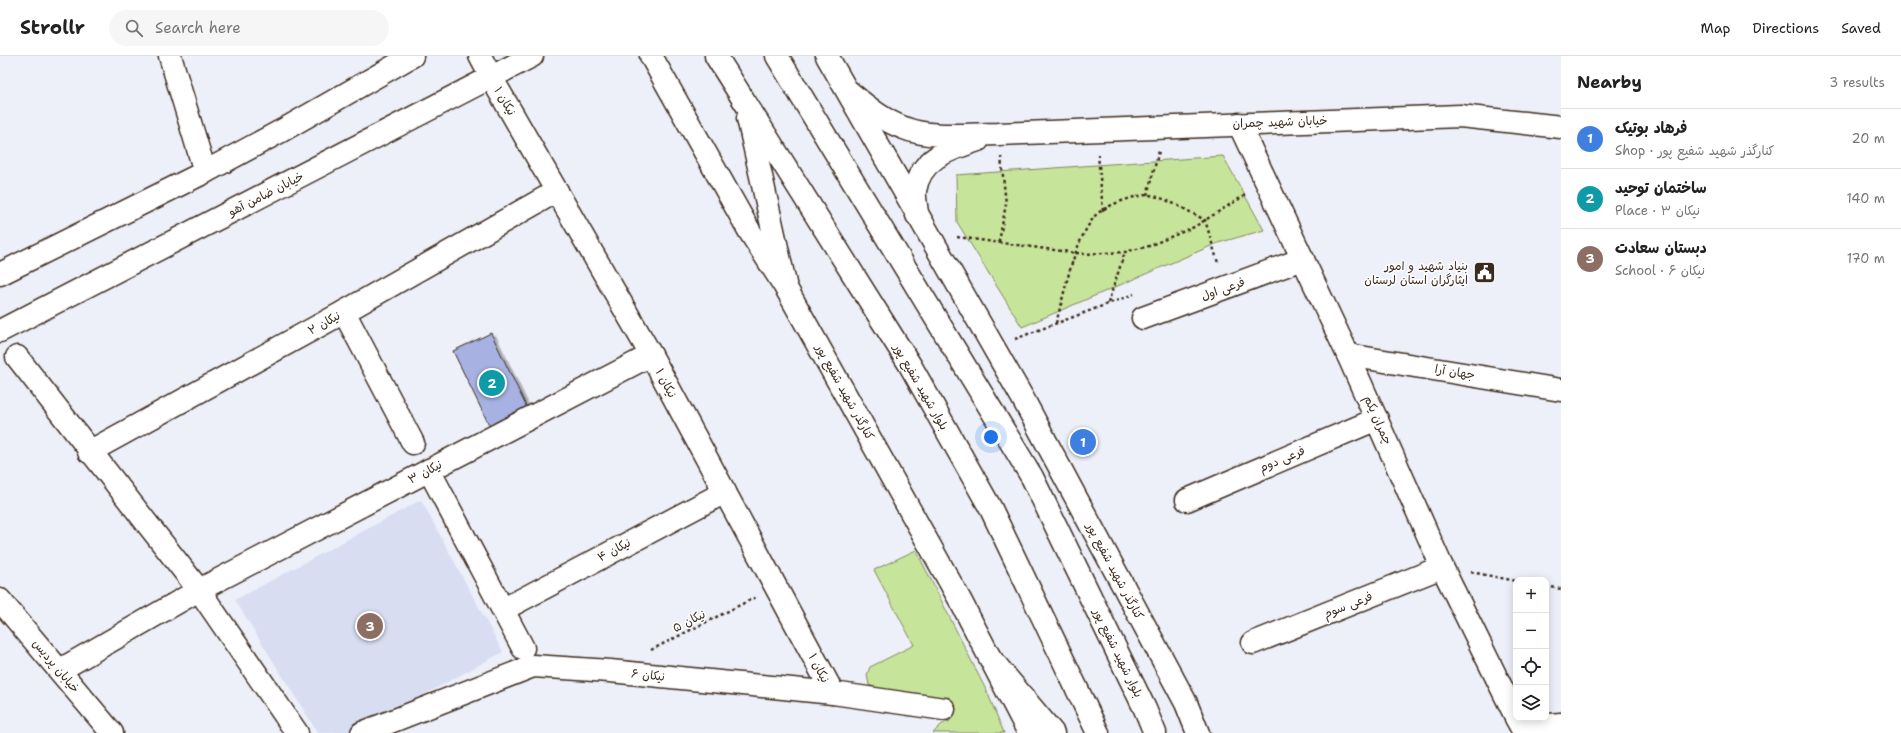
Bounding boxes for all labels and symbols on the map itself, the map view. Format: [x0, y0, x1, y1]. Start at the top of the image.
street label: نیکان ۱ [490, 84, 520, 118]
street label: خیابان شهید چمران [1232, 112, 1328, 132]
street label: خیابان ضامن آهو [225, 168, 306, 220]
place label: بنیاد شهید و امور ایثارگران استان لرستان [1364, 258, 1468, 288]
public building icon: بنیاد شهید و امور ایثارگران استان لرستان [1471, 260, 1497, 286]
street label: فرعی اول [1199, 274, 1247, 304]
street label: نیکان ۲ [305, 308, 343, 338]
street label: کنارگذر شهید شفیع پور [811, 340, 878, 443]
street label: بلوار شهید شفیع پور [888, 340, 952, 434]
street label: جهان آرا [1434, 361, 1476, 383]
street label: نیکان ۱ [652, 366, 680, 400]
pin: 2 [479, 368, 505, 398]
street label: چمران یکم [1359, 393, 1396, 448]
your location [981, 427, 1001, 447]
pin: 1 [1070, 427, 1096, 457]
street label: فرعی دوم [1257, 442, 1308, 477]
street label: نیکان ۳ [405, 456, 445, 488]
street label: کنارگذر شهید شفیع پور [1081, 519, 1147, 623]
street label: نیکان ۴ [595, 535, 633, 565]
street label: فرعی سوم [1321, 588, 1375, 623]
street label: بلوار شهید شفیع پور [1088, 605, 1147, 701]
street label: نیکان ۵ [670, 606, 708, 636]
pin: 3 [357, 611, 383, 641]
street label: خیابان پردیس [29, 636, 83, 696]
street label: نیکان ۱ [805, 651, 833, 685]
street label: نیکان ۶ [630, 665, 666, 685]

